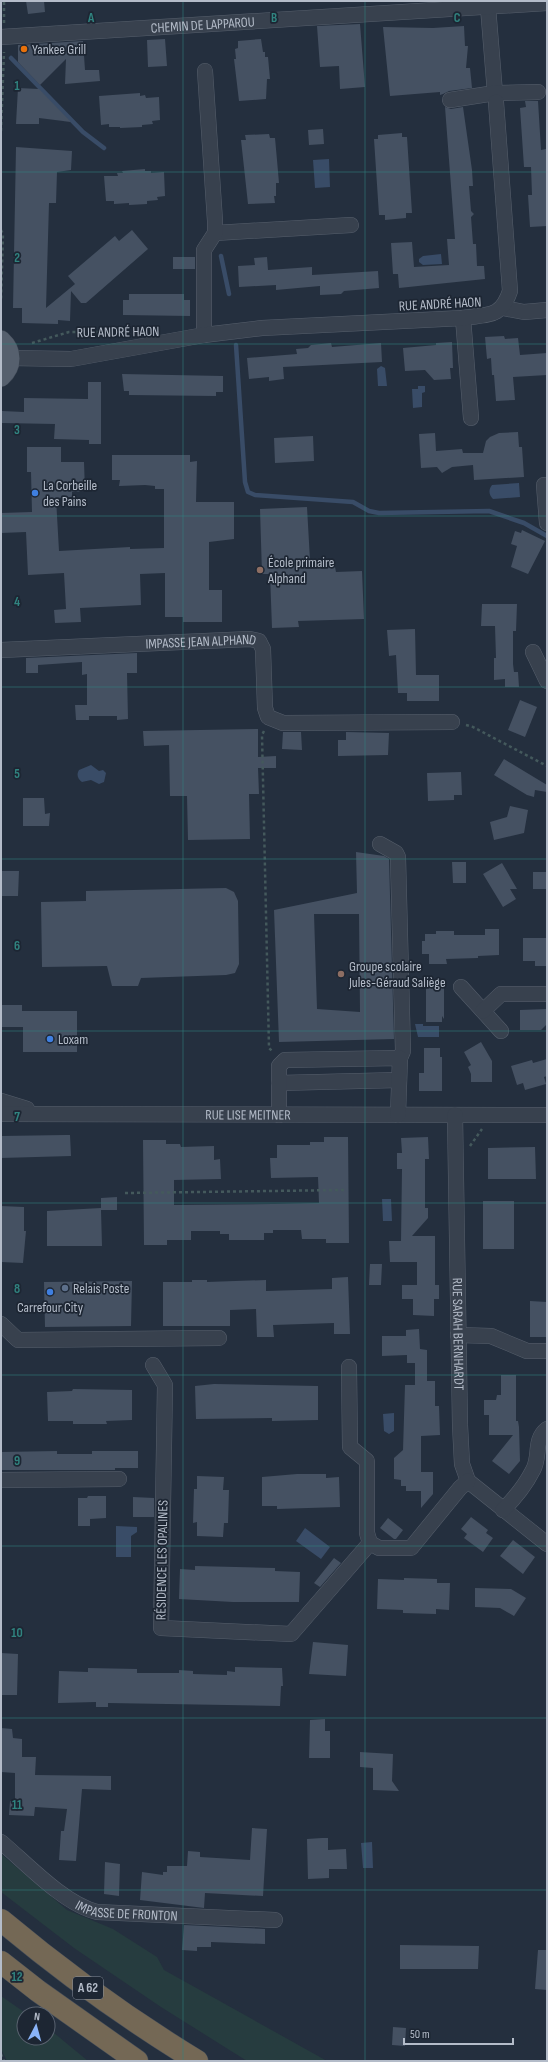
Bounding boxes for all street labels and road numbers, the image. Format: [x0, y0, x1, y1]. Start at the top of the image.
street label: CHEMIN DE LAPPAROU [150, 13, 255, 36]
street label: RUE ANDRÉ HAON [398, 293, 482, 315]
street label: RUE ANDRÉ HAON [76, 323, 160, 341]
street label: IMPASSE JEAN ALPHAND [145, 631, 258, 652]
street label: RUE LISE MEITNER [205, 1106, 291, 1123]
street label: RUE SARAH BERNHARDT [449, 1278, 468, 1391]
street label: RÉSIDENCE LES OPALINES [152, 1500, 172, 1620]
street label: IMPASSE DE FRONTON [73, 1896, 178, 1924]
road number: A 62 [73, 1977, 103, 1999]

